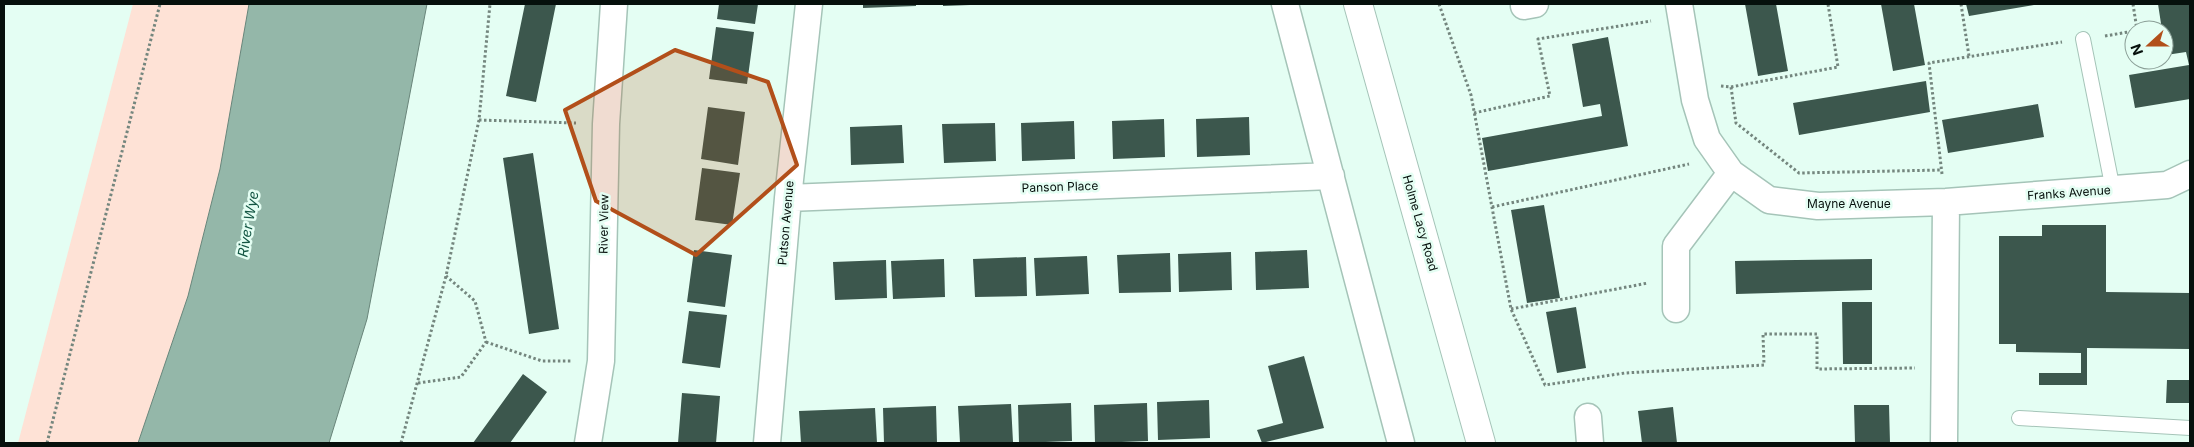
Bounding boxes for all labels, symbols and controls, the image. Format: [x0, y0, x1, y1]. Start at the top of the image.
north arrow [2124, 20, 2174, 70]
text: N [2127, 42, 2146, 58]
street label: Holme Lacy Road [1400, 173, 1441, 273]
street label: Panson Place [1021, 178, 1099, 195]
street label: Putson Avenue [774, 180, 797, 266]
street label: Franks Avenue [2027, 182, 2111, 203]
water label: River Wye [233, 190, 262, 258]
street label: River View [595, 194, 612, 254]
street label: Mayne Avenue [1807, 196, 1891, 211]

